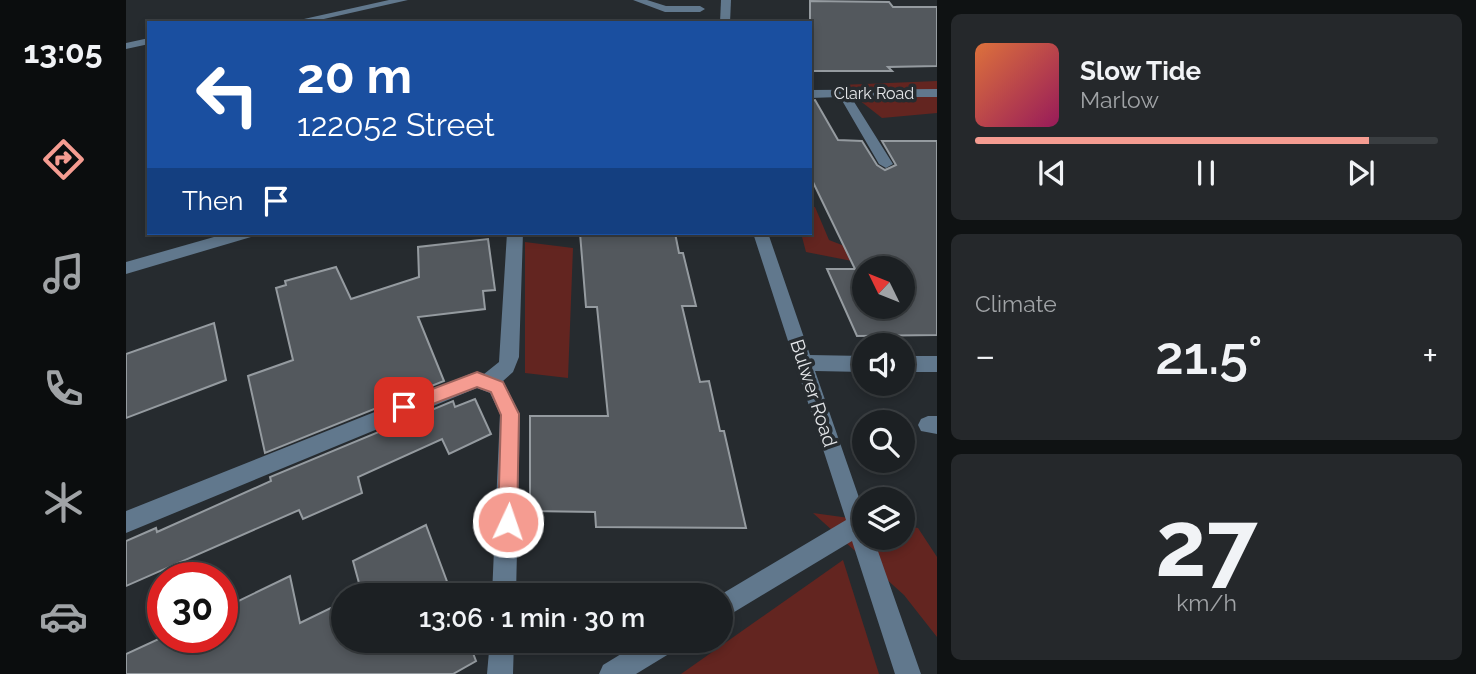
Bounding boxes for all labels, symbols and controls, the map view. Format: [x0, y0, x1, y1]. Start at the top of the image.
text: 13:05 [24, 33, 102, 70]
text: 20 m [297, 47, 412, 104]
icon: left [182, 49, 273, 140]
text: Slow Tide [1080, 56, 1201, 86]
street label: Clark Road [834, 84, 914, 103]
text: Marlow [1080, 86, 1159, 113]
text: 122052 Street [297, 106, 495, 143]
icon: directions [39, 135, 88, 184]
icon: previous [1033, 154, 1071, 192]
icon: pause [1187, 154, 1225, 192]
icon: next [1342, 154, 1380, 192]
icon: arrive [257, 182, 295, 220]
text: Then [182, 186, 243, 216]
icon: music [39, 249, 88, 298]
north arrow [852, 256, 915, 318]
map controls [852, 256, 915, 550]
text: Climate [975, 290, 1057, 317]
text: 21.5° [1155, 325, 1262, 386]
button: sound [852, 333, 915, 396]
text: − [975, 333, 995, 378]
text: + [1422, 333, 1438, 378]
street label: Bulwer Road [786, 336, 842, 450]
icon: phone [39, 364, 88, 413]
pin [374, 377, 434, 437]
icon: arrive [385, 388, 423, 426]
button: search [852, 410, 915, 473]
icon: climate [39, 478, 88, 527]
position arrow [471, 485, 545, 559]
button: layers [852, 487, 915, 550]
text: 27 [1155, 490, 1258, 597]
speed limit sign: 30 [147, 562, 238, 653]
text: km/h [1176, 589, 1237, 616]
icon: car [39, 592, 88, 641]
text: 13:06 · 1 min · 30 m [419, 603, 645, 633]

